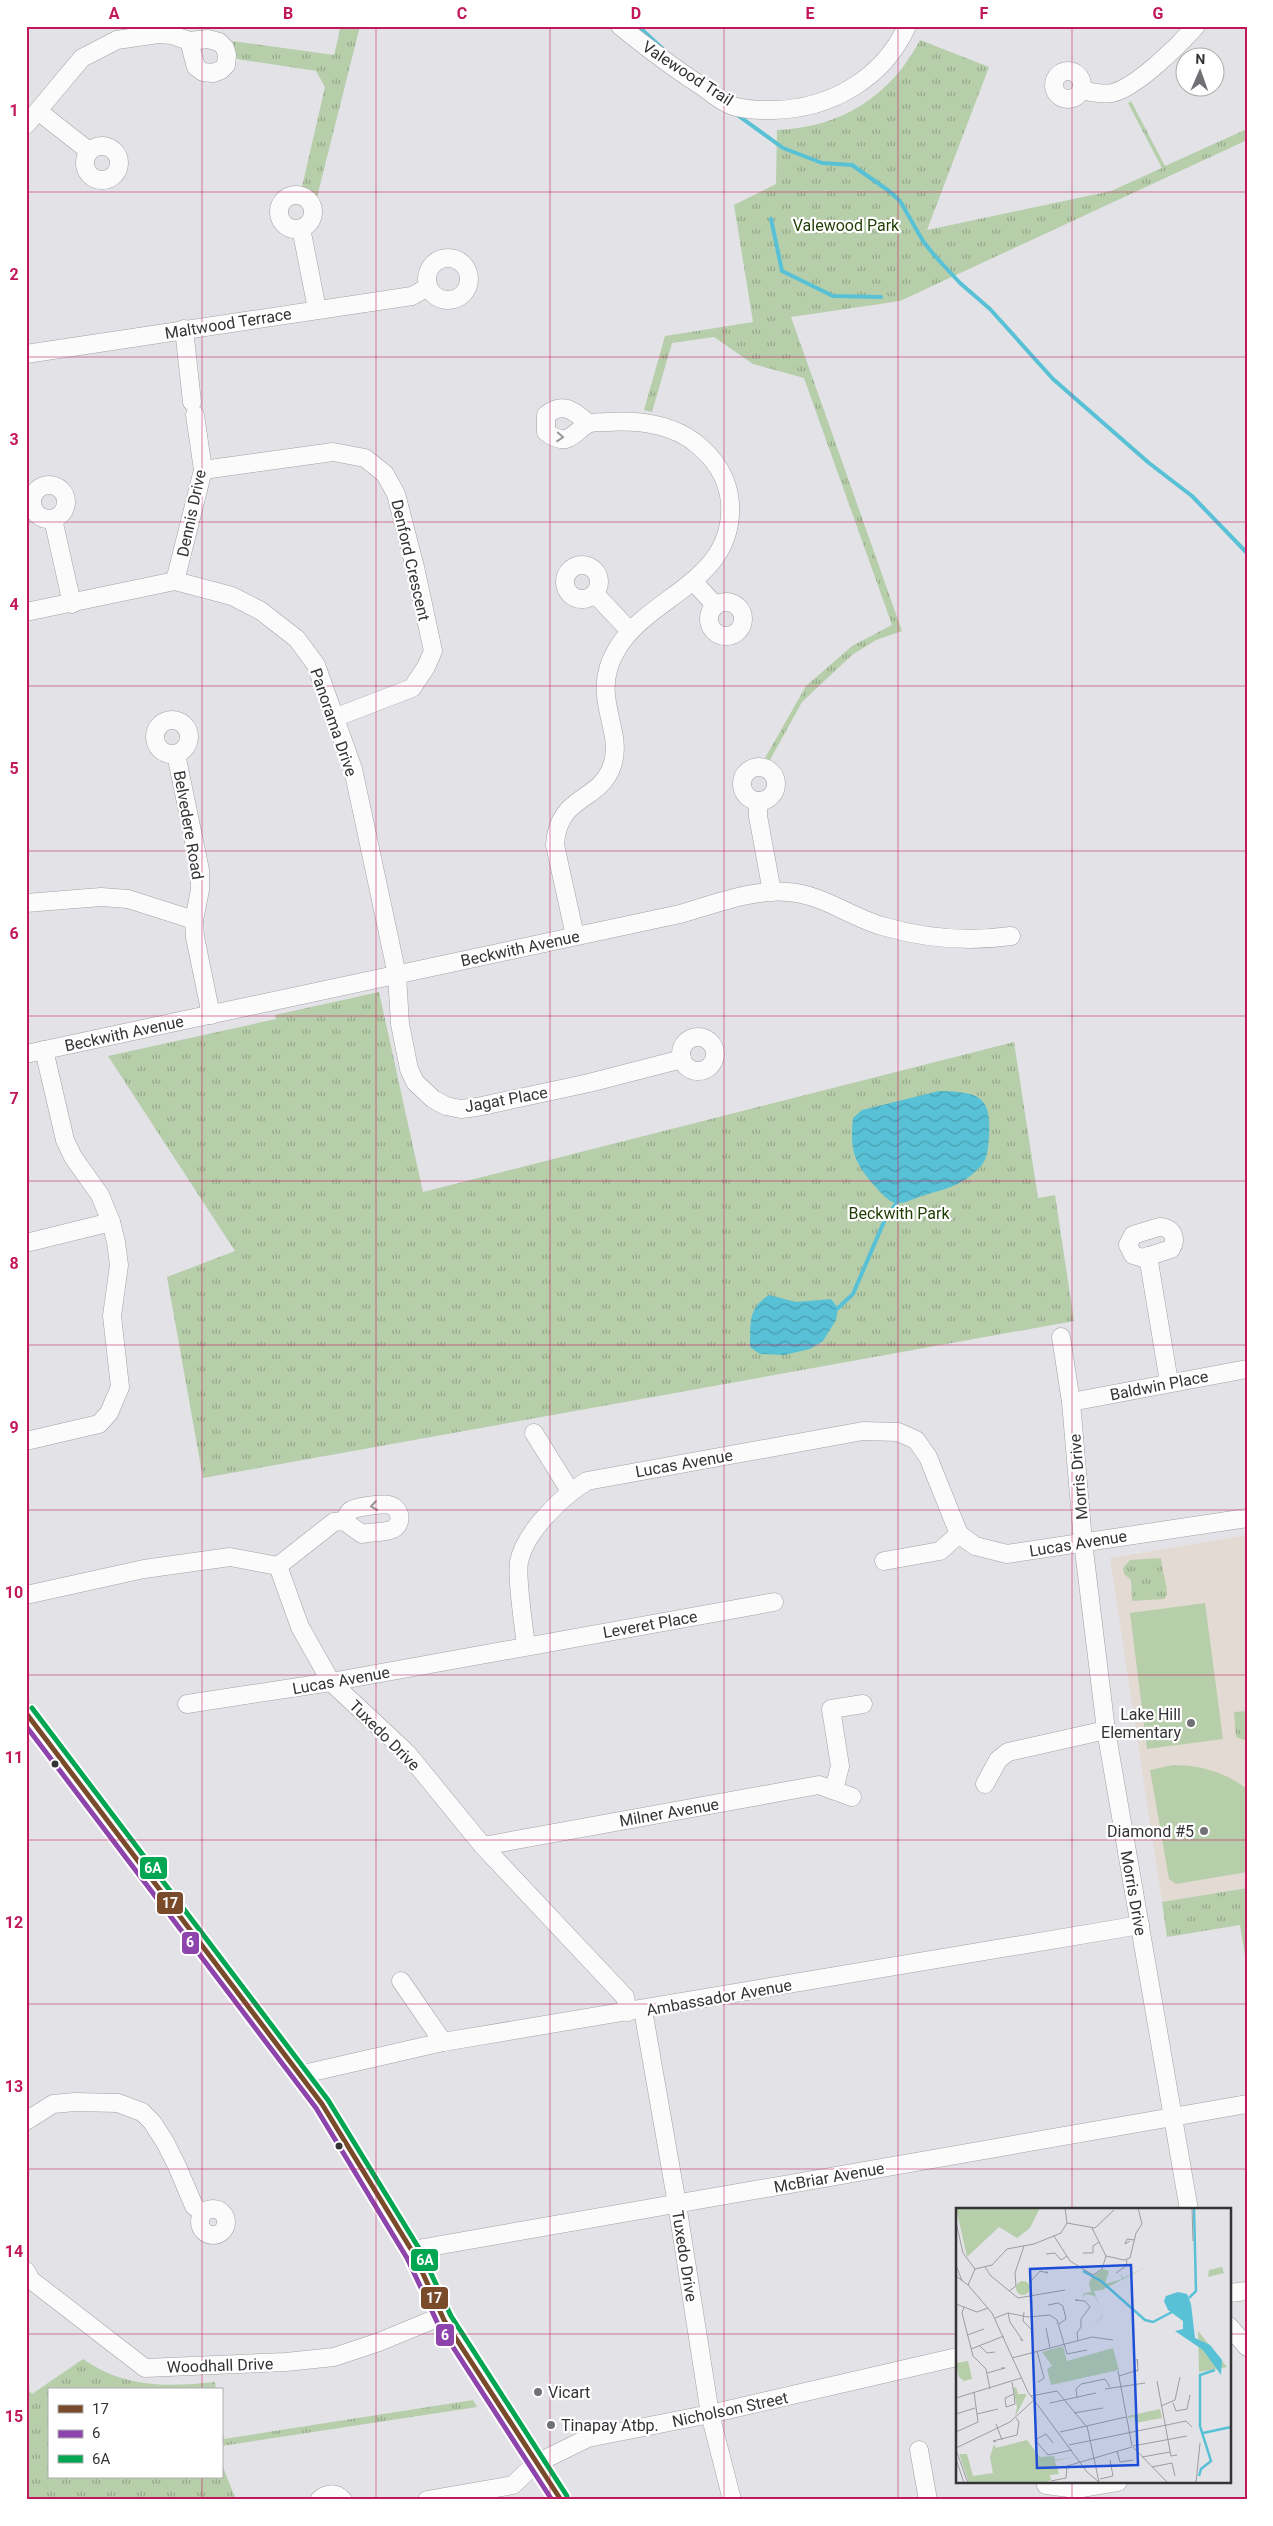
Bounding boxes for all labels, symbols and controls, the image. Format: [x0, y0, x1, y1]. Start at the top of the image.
text: A [109, 4, 120, 23]
text: B [283, 4, 293, 23]
text: C [457, 4, 467, 23]
text: D [631, 4, 641, 23]
text: E [806, 4, 815, 23]
text: F [980, 4, 989, 23]
text: G [1153, 4, 1164, 23]
street label: Valewood Trail [639, 37, 737, 110]
north arrow [1176, 48, 1226, 98]
text: N [1195, 51, 1206, 67]
text: 1 [9, 101, 19, 120]
park label: Valewood Park [793, 216, 900, 235]
text: 2 [9, 265, 19, 284]
street label: Maltwood Terrace [163, 304, 293, 343]
text: 3 [9, 430, 19, 449]
one-way arrow [556, 432, 564, 443]
street label: Dennis Drive [173, 468, 210, 558]
street label: Denford Crescent [387, 497, 434, 623]
text: 4 [9, 595, 19, 614]
street label: Panorama Drive [306, 666, 361, 779]
text: 5 [9, 759, 19, 778]
street label: Belvedere Road [170, 769, 207, 881]
text: 6 [9, 924, 19, 943]
street label: Beckwith Avenue [459, 927, 581, 970]
street label: Beckwith Avenue [63, 1012, 185, 1055]
street label: Jagat Place [463, 1083, 549, 1116]
text: 7 [9, 1089, 19, 1108]
park label: Beckwith Park [848, 1204, 950, 1223]
text: 8 [9, 1254, 19, 1273]
street label: Baldwin Place [1108, 1367, 1210, 1404]
text: 9 [9, 1418, 19, 1437]
street label: Morris Drive [1065, 1433, 1092, 1521]
street label: Lucas Avenue [634, 1446, 734, 1481]
one-way arrow [370, 1500, 378, 1511]
street label: Lucas Avenue [1028, 1526, 1128, 1561]
text: 10 [5, 1583, 23, 1602]
street label: Leveret Place [601, 1607, 699, 1642]
street label: Lucas Avenue [291, 1663, 391, 1698]
street label: Tuxedo Drive [345, 1696, 424, 1775]
place label: Lake Hill Elementary [1101, 1705, 1181, 1742]
marker: Lake Hill Elementary [1185, 1717, 1197, 1729]
text: 11 [5, 1748, 23, 1767]
unlabelled marker [50, 1759, 60, 1769]
street label: Milner Avenue [618, 1794, 720, 1831]
place label: Diamond #5 [1107, 1822, 1194, 1841]
marker: Diamond #5 [1198, 1825, 1210, 1837]
street label: Morris Drive [1117, 1849, 1150, 1937]
line badge: 6A [139, 1856, 168, 1880]
text: 6A [144, 1860, 162, 1876]
line badge: 17 [156, 1891, 184, 1915]
text: 17 [162, 1895, 178, 1911]
text: 12 [5, 1913, 23, 1932]
line badge: 6 [181, 1931, 200, 1955]
text: 6 [186, 1934, 194, 1950]
street label: Ambassador Avenue [645, 1975, 793, 2020]
text: 13 [5, 2077, 23, 2096]
unlabelled marker [334, 2141, 344, 2151]
street label: McBriar Avenue [772, 2158, 886, 2197]
inset map [956, 2208, 1230, 2484]
street label: Tuxedo Drive [668, 2209, 701, 2303]
text: 14 [5, 2242, 23, 2261]
line badge: 6A [410, 2248, 439, 2272]
text: 6A [416, 2252, 434, 2268]
line badge: 17 [420, 2286, 449, 2310]
text: 17 [426, 2290, 442, 2306]
line badge: 6 [435, 2323, 455, 2347]
text: 6 [441, 2327, 449, 2343]
street label: Woodhall Drive [166, 2354, 274, 2377]
place label: Vicart [548, 2383, 590, 2402]
marker: Vicart [532, 2386, 544, 2398]
legend [48, 2388, 222, 2478]
street label: Nicholson Street [670, 2388, 790, 2431]
text: 17 [92, 2400, 109, 2418]
text: 15 [5, 2407, 23, 2426]
place label: Tinapay Atbp. [561, 2416, 659, 2435]
marker: Tinapay Atbp. [545, 2419, 557, 2431]
text: 6 [92, 2424, 100, 2442]
text: 6A [92, 2450, 110, 2468]

